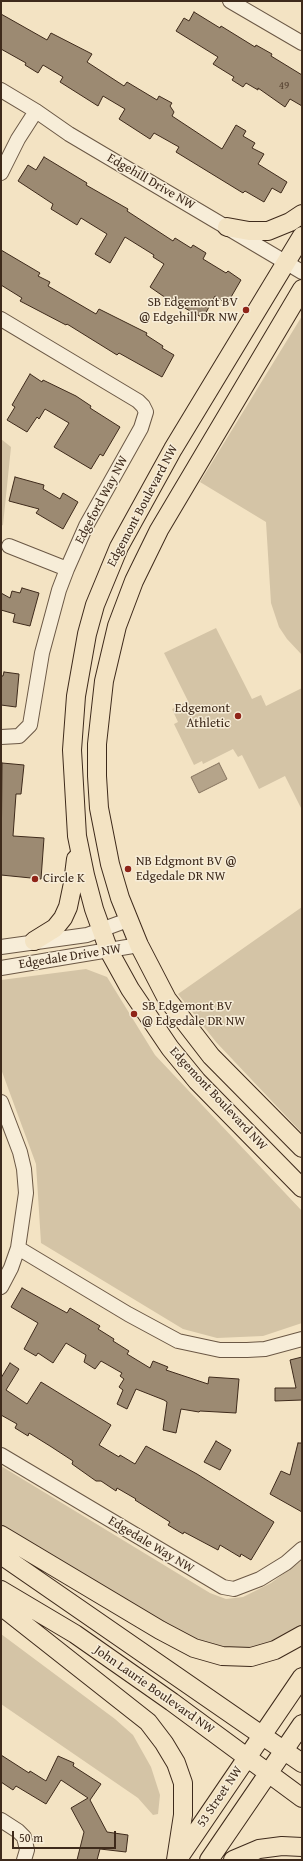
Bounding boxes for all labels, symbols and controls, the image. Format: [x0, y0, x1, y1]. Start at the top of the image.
house number: 49 [279, 79, 289, 93]
street label: Edgehill Drive NW [104, 151, 198, 213]
place label: SB Edgemont BV @ Edgehill DR NW [139, 295, 238, 326]
marker: SB Edgemont BV @ Edgehill DR NW [241, 305, 251, 315]
street label: Edgemont Boulevard NW [104, 442, 182, 570]
street label: Edgeford Way NW [72, 453, 132, 547]
place label: Edgemont Athletic [175, 701, 230, 732]
marker: Edgemont Athletic [233, 711, 243, 721]
place label: NB Edgmont BV @ Edgedale DR NW [136, 854, 236, 885]
marker: NB Edgmont BV @ Edgedale DR NW [123, 864, 133, 874]
place label: Circle K [43, 871, 85, 887]
marker: Circle K [30, 874, 40, 884]
street label: Edgedale Drive NW [18, 941, 122, 973]
place label: SB Edgemont BV @ Edgedale DR NW [142, 999, 245, 1030]
marker: SB Edgemont BV @ Edgedale DR NW [129, 1009, 139, 1019]
street label: Edgemont Boulevard NW [166, 1044, 270, 1154]
street label: Edgedale Way NW [105, 1513, 197, 1577]
street label: John Laurie Boulevard NW [91, 1642, 217, 1738]
street label: 53 Street NW [194, 1763, 246, 1831]
scale bar [14, 1823, 118, 1849]
text: 50 m [19, 1829, 43, 1846]

